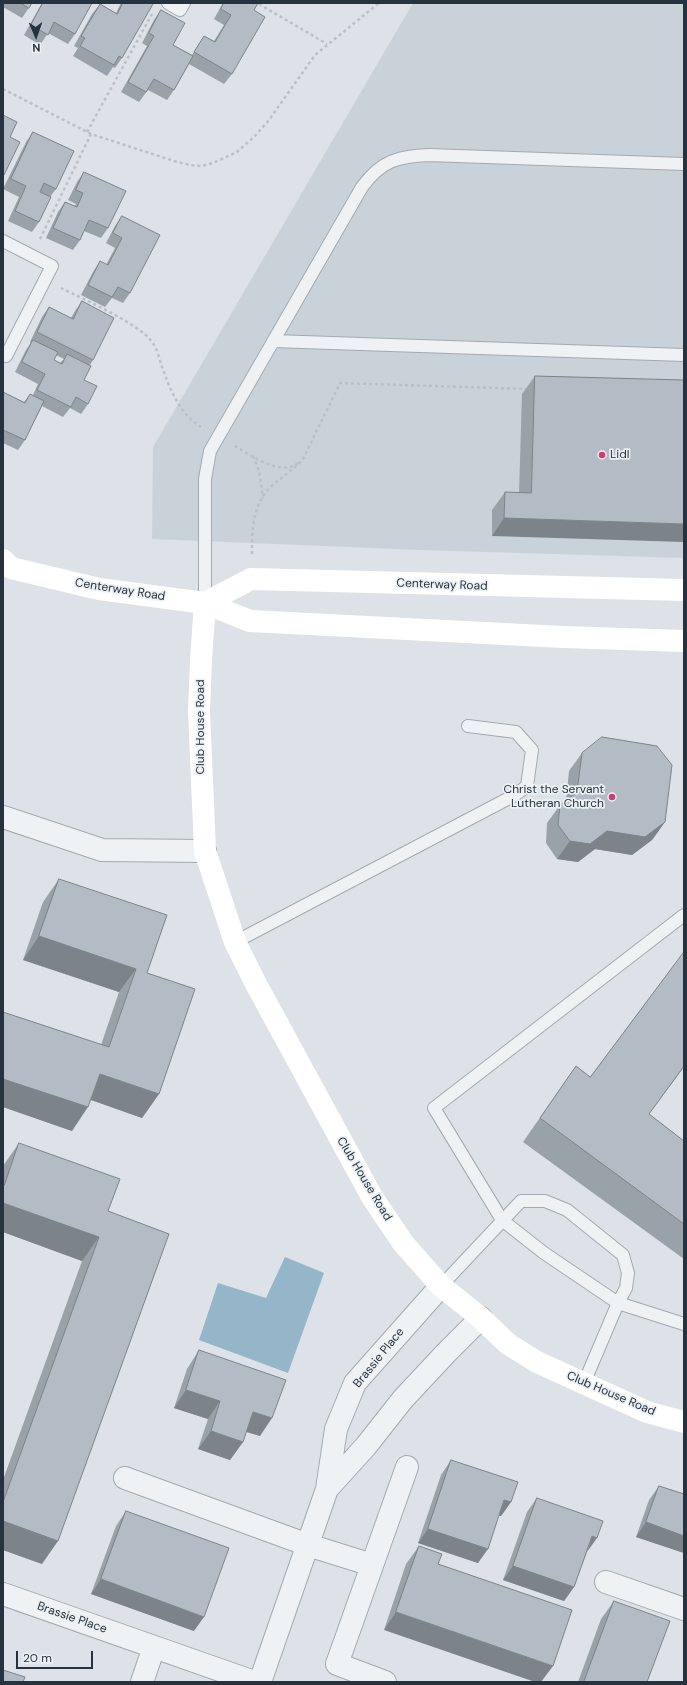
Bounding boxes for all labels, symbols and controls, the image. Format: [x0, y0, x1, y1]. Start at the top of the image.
north arrow [16, 16, 56, 56]
text: N [32, 41, 41, 55]
place label: Lidl [610, 448, 629, 462]
marker: Lidl [597, 450, 607, 460]
street label: Centerway Road [74, 576, 166, 604]
street label: Centerway Road [396, 576, 488, 594]
street label: Club House Road [194, 680, 208, 774]
place label: Christ the Servant Lutheran Church [504, 783, 604, 811]
marker: Christ the Servant Lutheran Church [607, 792, 617, 802]
street label: Club House Road [333, 1135, 395, 1223]
street label: Brassie Place [350, 1325, 408, 1391]
street label: Club House Road [564, 1369, 658, 1419]
street label: Brassie Place [35, 1599, 109, 1637]
scale bar [18, 1643, 95, 1669]
text: 20 m [23, 1650, 52, 1666]

